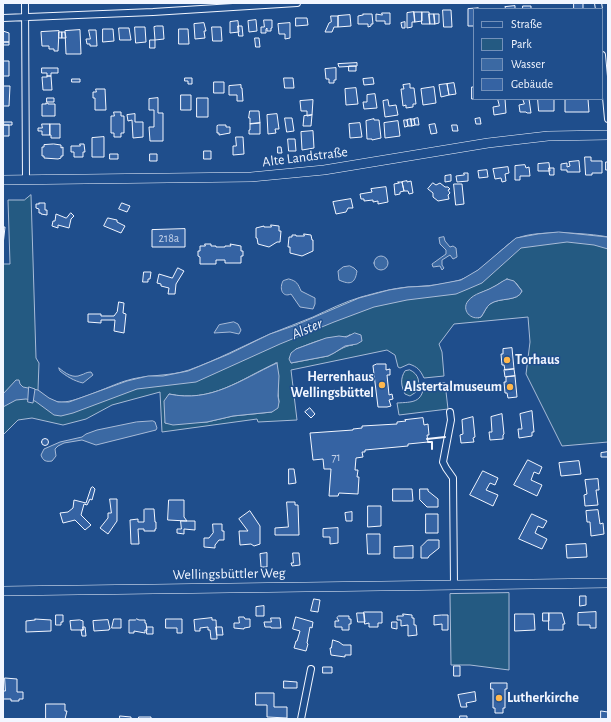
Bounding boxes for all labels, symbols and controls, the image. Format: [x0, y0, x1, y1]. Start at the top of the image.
legend [473, 8, 603, 100]
text: Straße [511, 18, 542, 30]
text: Park [511, 38, 532, 50]
text: Wasser [511, 58, 545, 70]
text: Gebäude [511, 78, 553, 90]
street label: Alte Landstraße [261, 143, 349, 171]
house number: 218a [159, 231, 179, 245]
water label: Alster [289, 315, 325, 343]
place label: Torhaus [515, 352, 560, 368]
marker: Torhaus [502, 355, 512, 365]
place label: Herrenhaus Wellingsbüttel [290, 369, 374, 402]
place label: Alstertalmuseum [404, 379, 502, 395]
marker: Herrenhaus Wellingsbüttel [377, 380, 387, 390]
marker: Alstertalmuseum [505, 382, 515, 392]
house number: 71 [331, 450, 341, 464]
street label: Wellingsbüttler Weg [172, 565, 286, 583]
place label: Lutherkirche [507, 690, 579, 706]
marker: Lutherkirche [494, 693, 504, 703]

